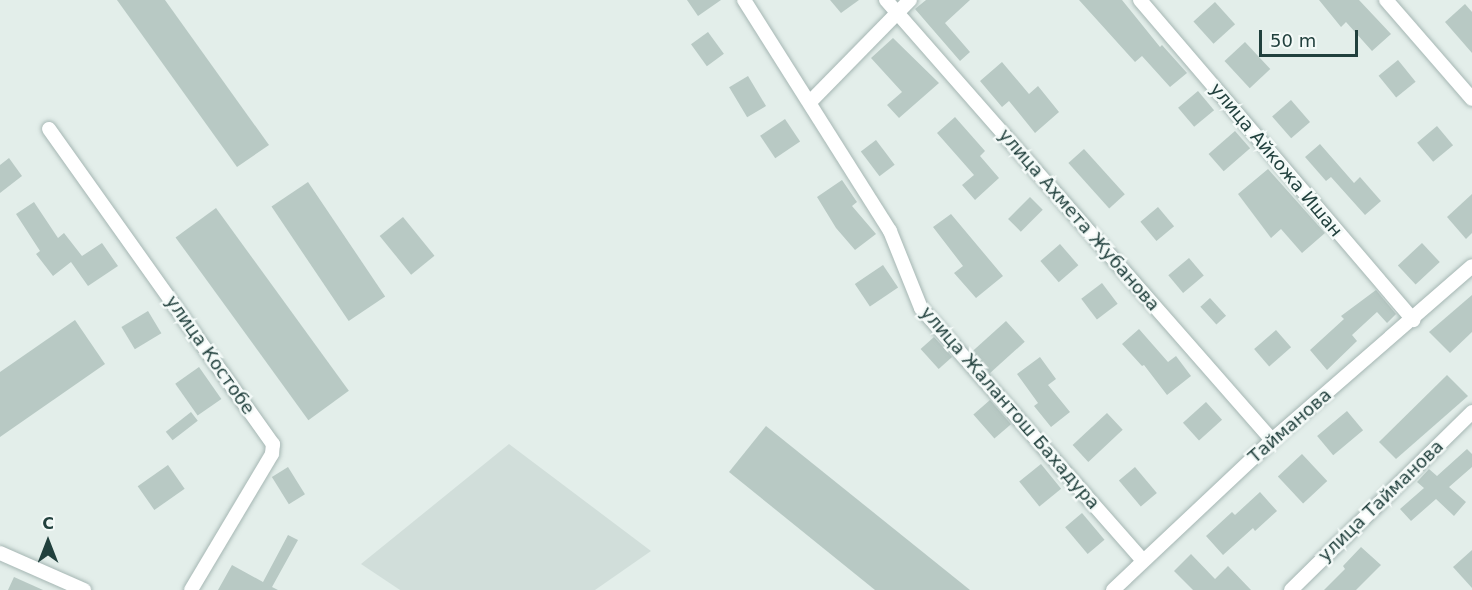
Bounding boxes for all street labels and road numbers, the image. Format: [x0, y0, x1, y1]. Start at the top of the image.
street label: улица Айкожа Ишан [1205, 79, 1347, 241]
street label: улица Ахмета Жубанова [994, 124, 1164, 316]
street label: улица Костобе [161, 291, 259, 419]
street label: улица Жалантош Бахадура [916, 302, 1104, 514]
street label: Тайманова [1244, 384, 1336, 468]
street label: улица Тайманова [1314, 436, 1448, 566]

